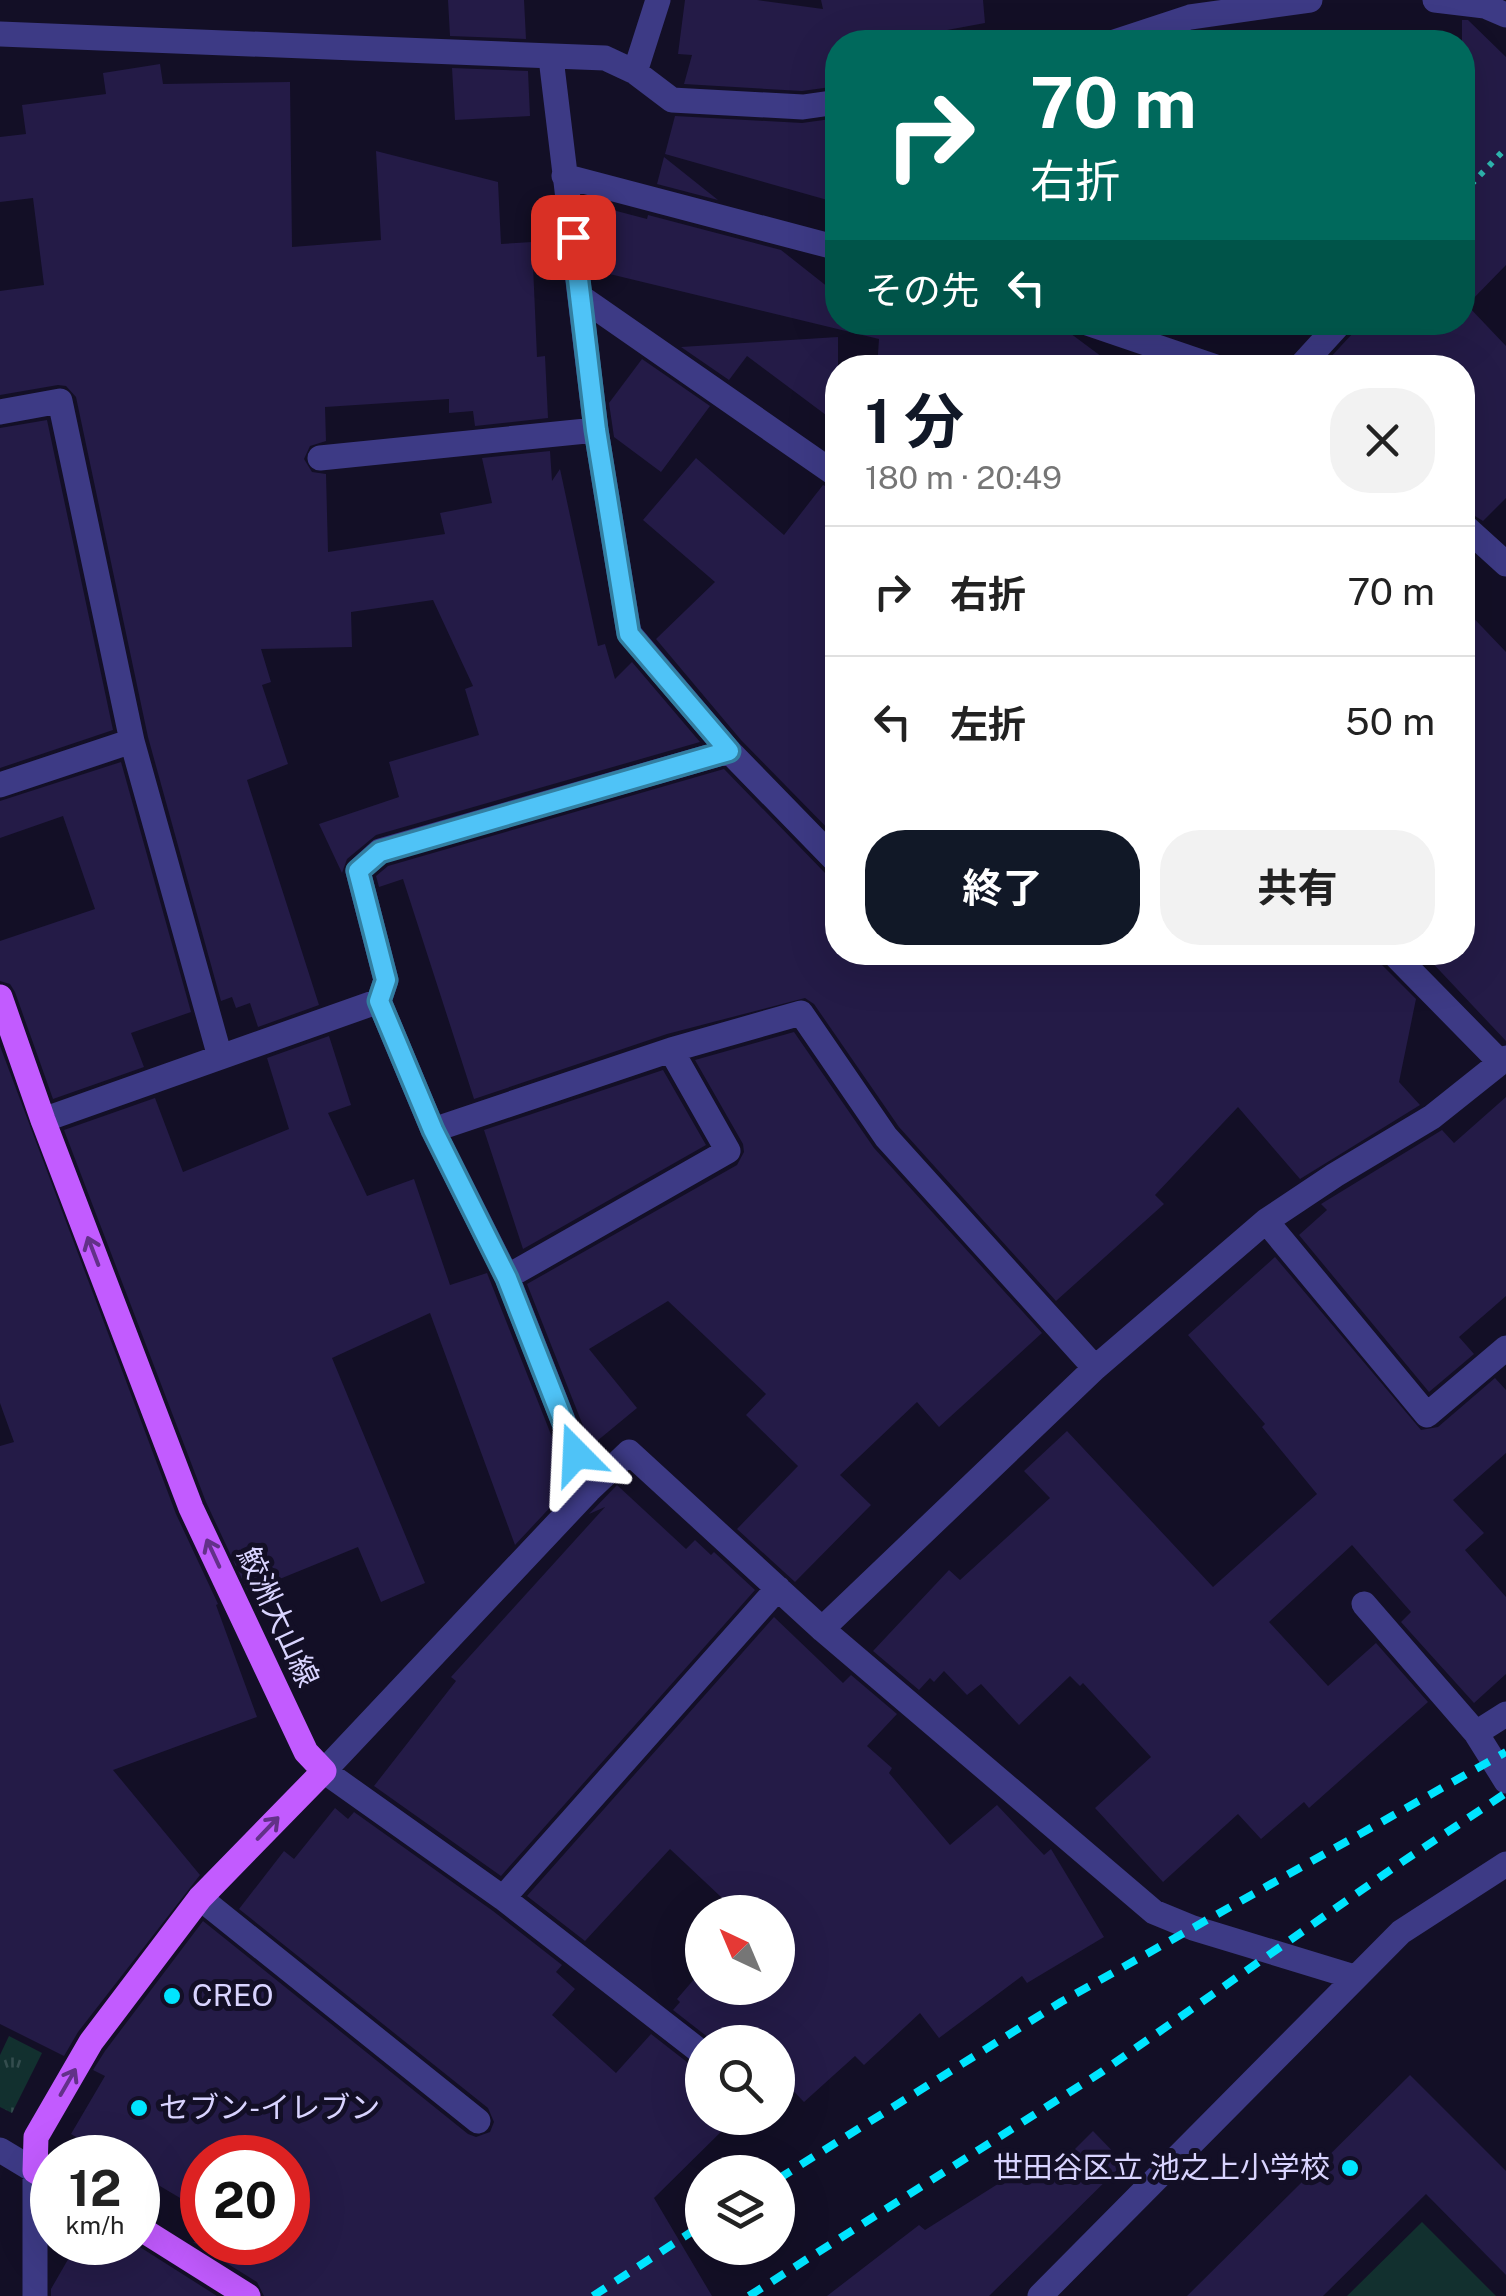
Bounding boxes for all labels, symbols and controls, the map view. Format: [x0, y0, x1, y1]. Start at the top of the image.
text: 70 m [1030, 61, 1197, 144]
icon: right [865, 70, 995, 200]
text: 右折 [1030, 154, 1120, 207]
pin [531, 195, 616, 280]
icon: arrive [546, 210, 601, 265]
icon: left [999, 260, 1054, 315]
text: その先 [865, 268, 979, 313]
text: 1 分 [865, 386, 964, 457]
button: close [1330, 388, 1435, 493]
text: 180 m · 20:49 [865, 459, 1062, 496]
icon: right [865, 564, 920, 619]
text: 70 m [1348, 569, 1435, 614]
text: 右折 [950, 572, 1026, 617]
icon: left [865, 694, 920, 749]
text: 50 m [1345, 699, 1435, 744]
text: 左折 [950, 702, 1026, 747]
button: 終了 [865, 830, 1140, 945]
button: 共有 [1160, 830, 1435, 945]
one-way arrow [83, 1236, 101, 1267]
position arrow [524, 1402, 628, 1506]
one-way arrow [202, 1539, 221, 1569]
street label: 鮫洲大山線 [231, 1541, 327, 1692]
one-way arrow [256, 1816, 280, 1840]
north arrow [685, 1895, 795, 2005]
map controls [685, 1895, 795, 2265]
place label: CREO [192, 1977, 274, 2013]
marker: CREO [161, 1985, 183, 2007]
button: search [685, 2025, 795, 2135]
one-way arrow [58, 2068, 78, 2097]
place label: セブン-イレブン [159, 2089, 380, 2125]
marker: セブン-イレブン [128, 2097, 150, 2119]
speed limit sign: 20 [180, 2135, 310, 2265]
place label: 世田谷区立 池之上小学校 [993, 2149, 1330, 2185]
button: layers [685, 2155, 795, 2265]
marker: 世田谷区立 池之上小学校 [1339, 2157, 1361, 2179]
text: 12 [68, 2158, 122, 2217]
text: km/h [66, 2210, 124, 2240]

